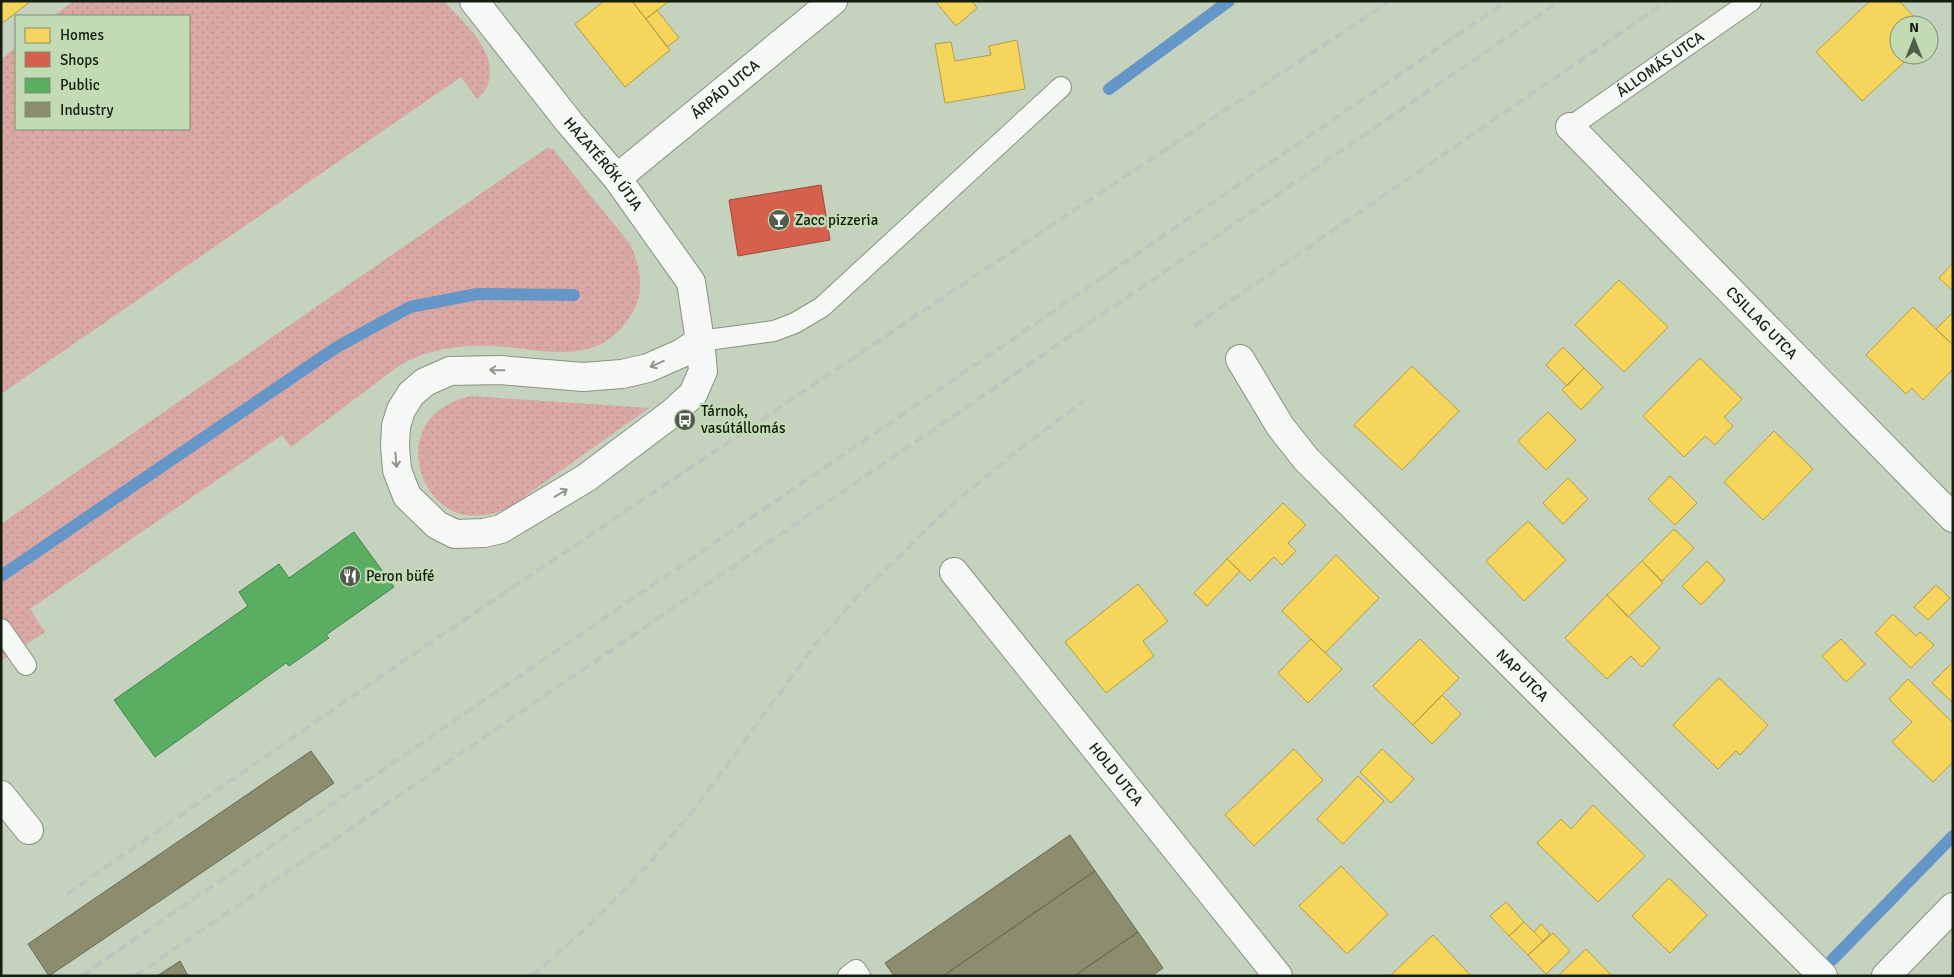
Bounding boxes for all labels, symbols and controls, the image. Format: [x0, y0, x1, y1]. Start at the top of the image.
legend [15, 15, 190, 130]
north arrow [1889, 15, 1939, 65]
text: N [1909, 19, 1919, 36]
text: Homes [60, 26, 104, 44]
street label: ÁLLOMÁS UTCA [1613, 28, 1707, 101]
text: Shops [60, 51, 99, 69]
street label: ÁRPÁD UTCA [687, 56, 763, 123]
text: Public [60, 76, 100, 94]
text: Industry [60, 101, 113, 119]
street label: HAZATÉRŐK ÚTJA [560, 114, 646, 214]
bar icon: Zacc pizzeria [767, 208, 791, 232]
place label: Zacc pizzeria [795, 211, 878, 229]
street label: CSILLAG UTCA [1722, 283, 1801, 363]
one-way arrow [650, 359, 665, 369]
one-way arrow [489, 366, 505, 375]
place label: Tárnok, vasútállomás [701, 402, 786, 437]
bus stop icon: Tárnok, vasútállomás [673, 408, 697, 432]
one-way arrow [391, 452, 401, 468]
one-way arrow [554, 488, 568, 499]
restaurant icon: Peron büfé [338, 564, 362, 588]
place label: Peron büfé [366, 567, 435, 585]
street label: NAP UTCA [1492, 645, 1552, 705]
street label: HOLD UTCA [1085, 739, 1147, 809]

